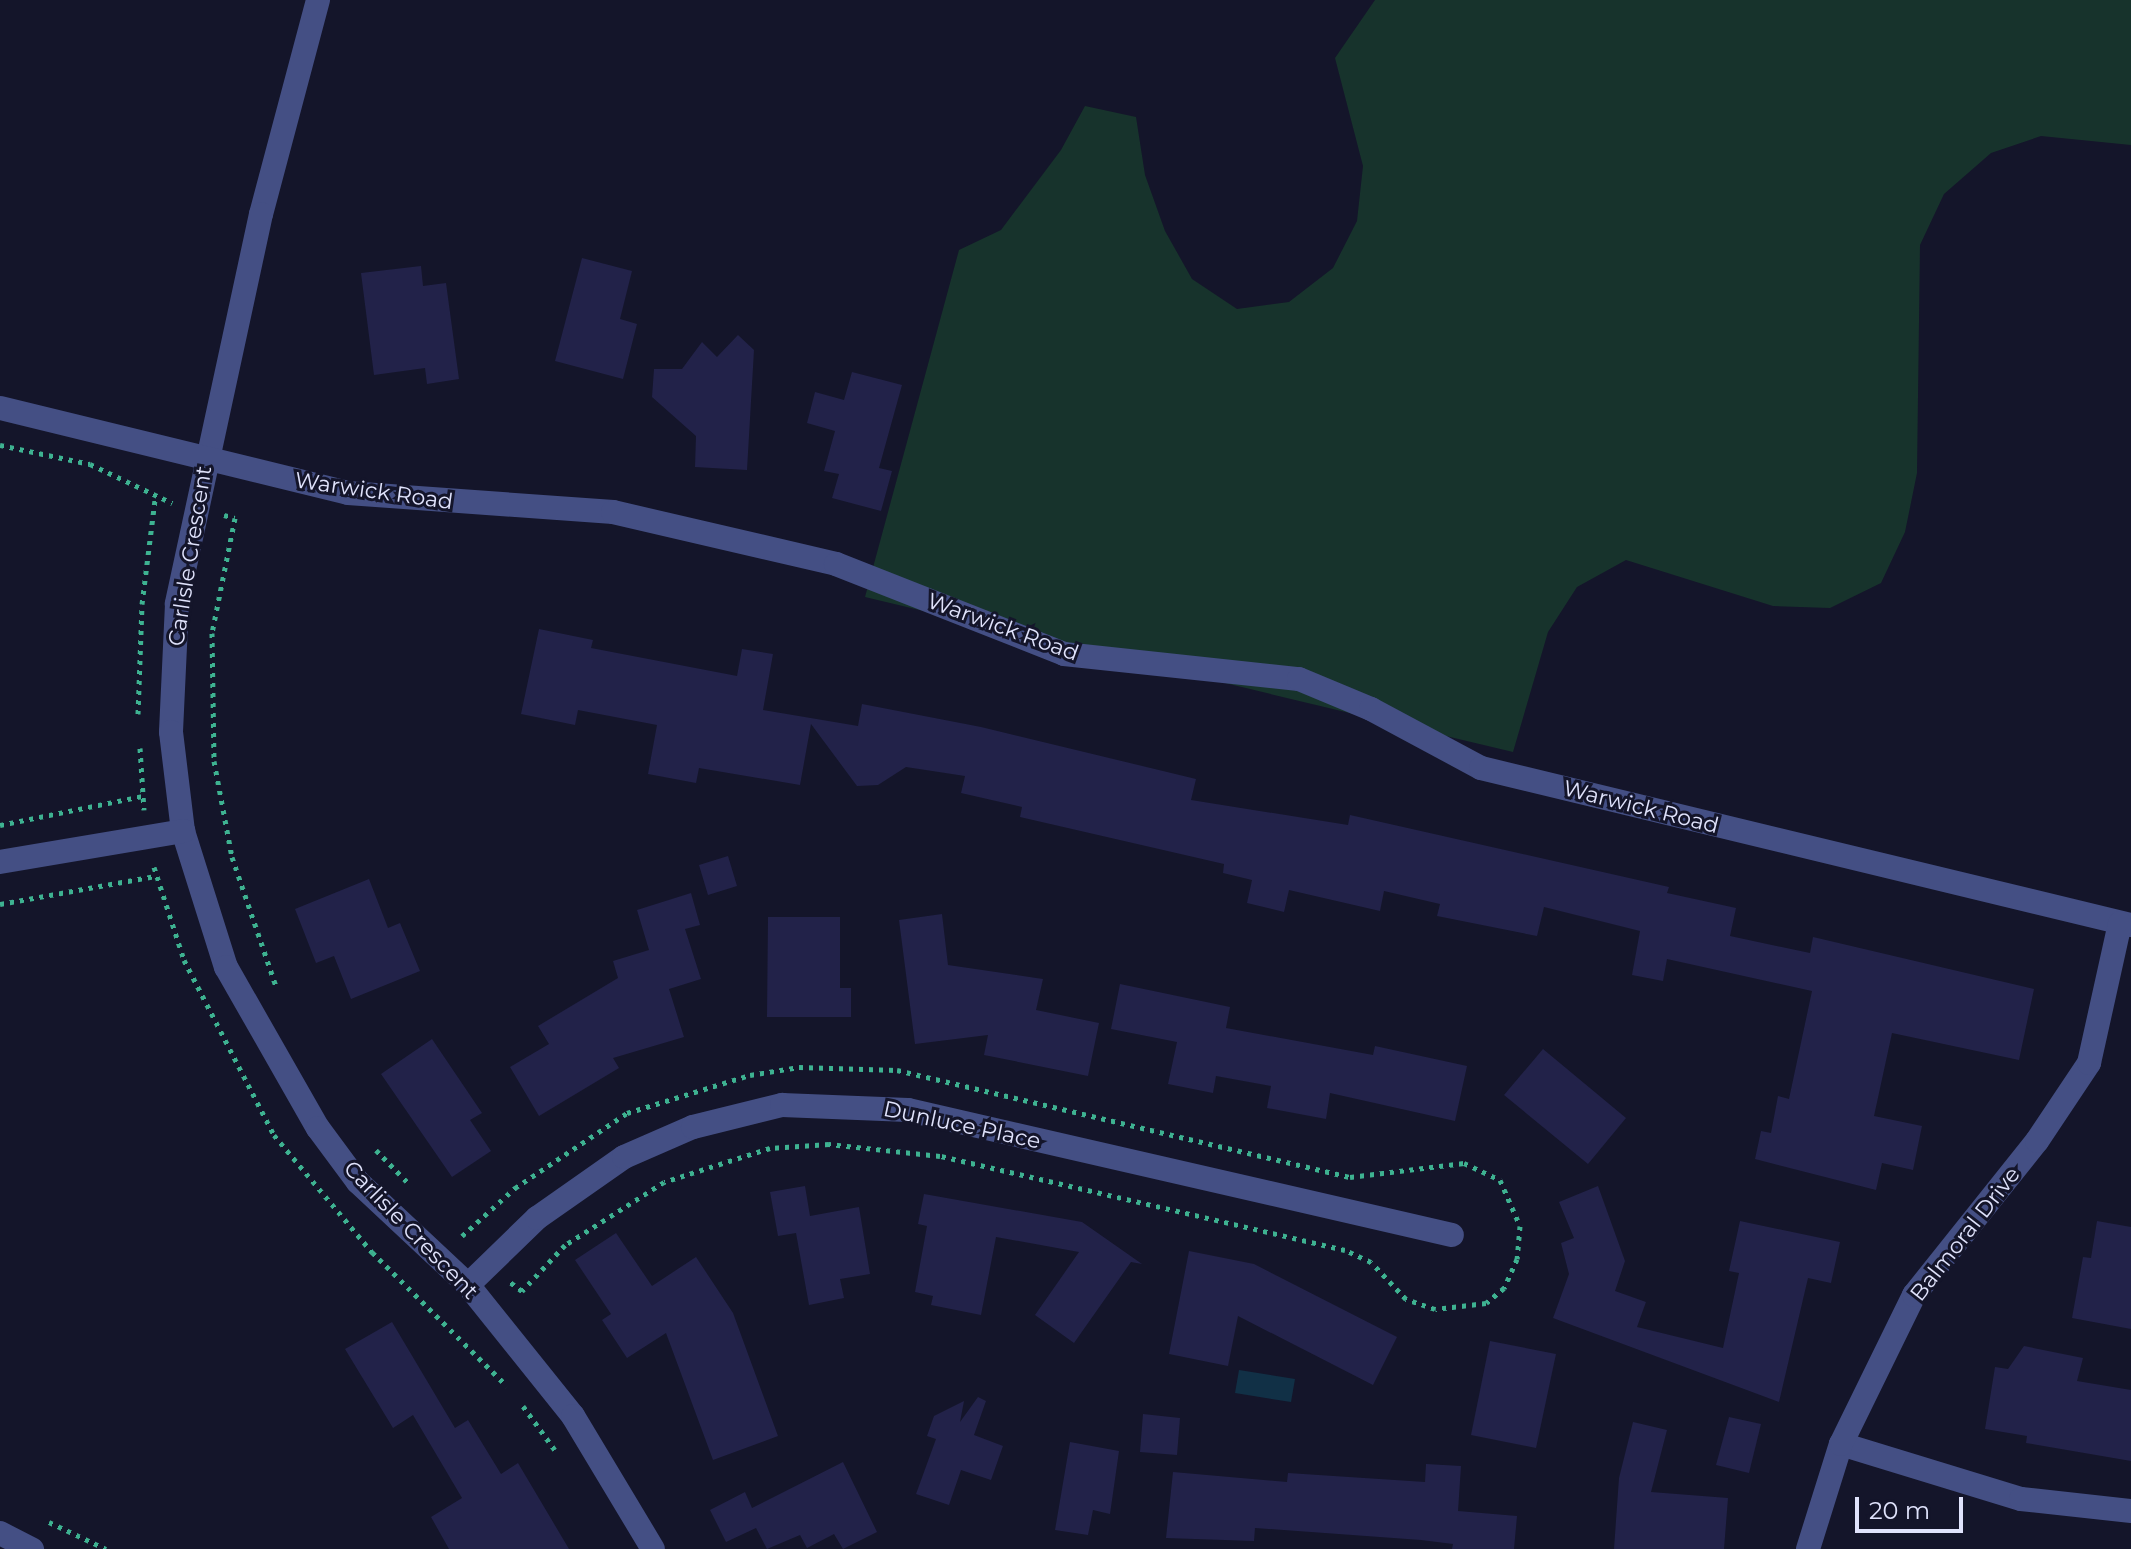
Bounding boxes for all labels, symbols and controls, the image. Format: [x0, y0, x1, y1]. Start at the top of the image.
street label: Carlisle Crescent [163, 464, 217, 648]
street label: Warwick Road [293, 467, 455, 515]
street label: Warwick Road [924, 587, 1082, 667]
street label: Warwick Road [1561, 775, 1721, 839]
street label: Dunluce Place [881, 1095, 1043, 1155]
street label: Carlisle Crescent [338, 1155, 484, 1305]
street label: Balmoral Drive [1904, 1162, 2026, 1306]
scale bar [1859, 1481, 1967, 1531]
text: 20 m [1869, 1496, 1930, 1525]

